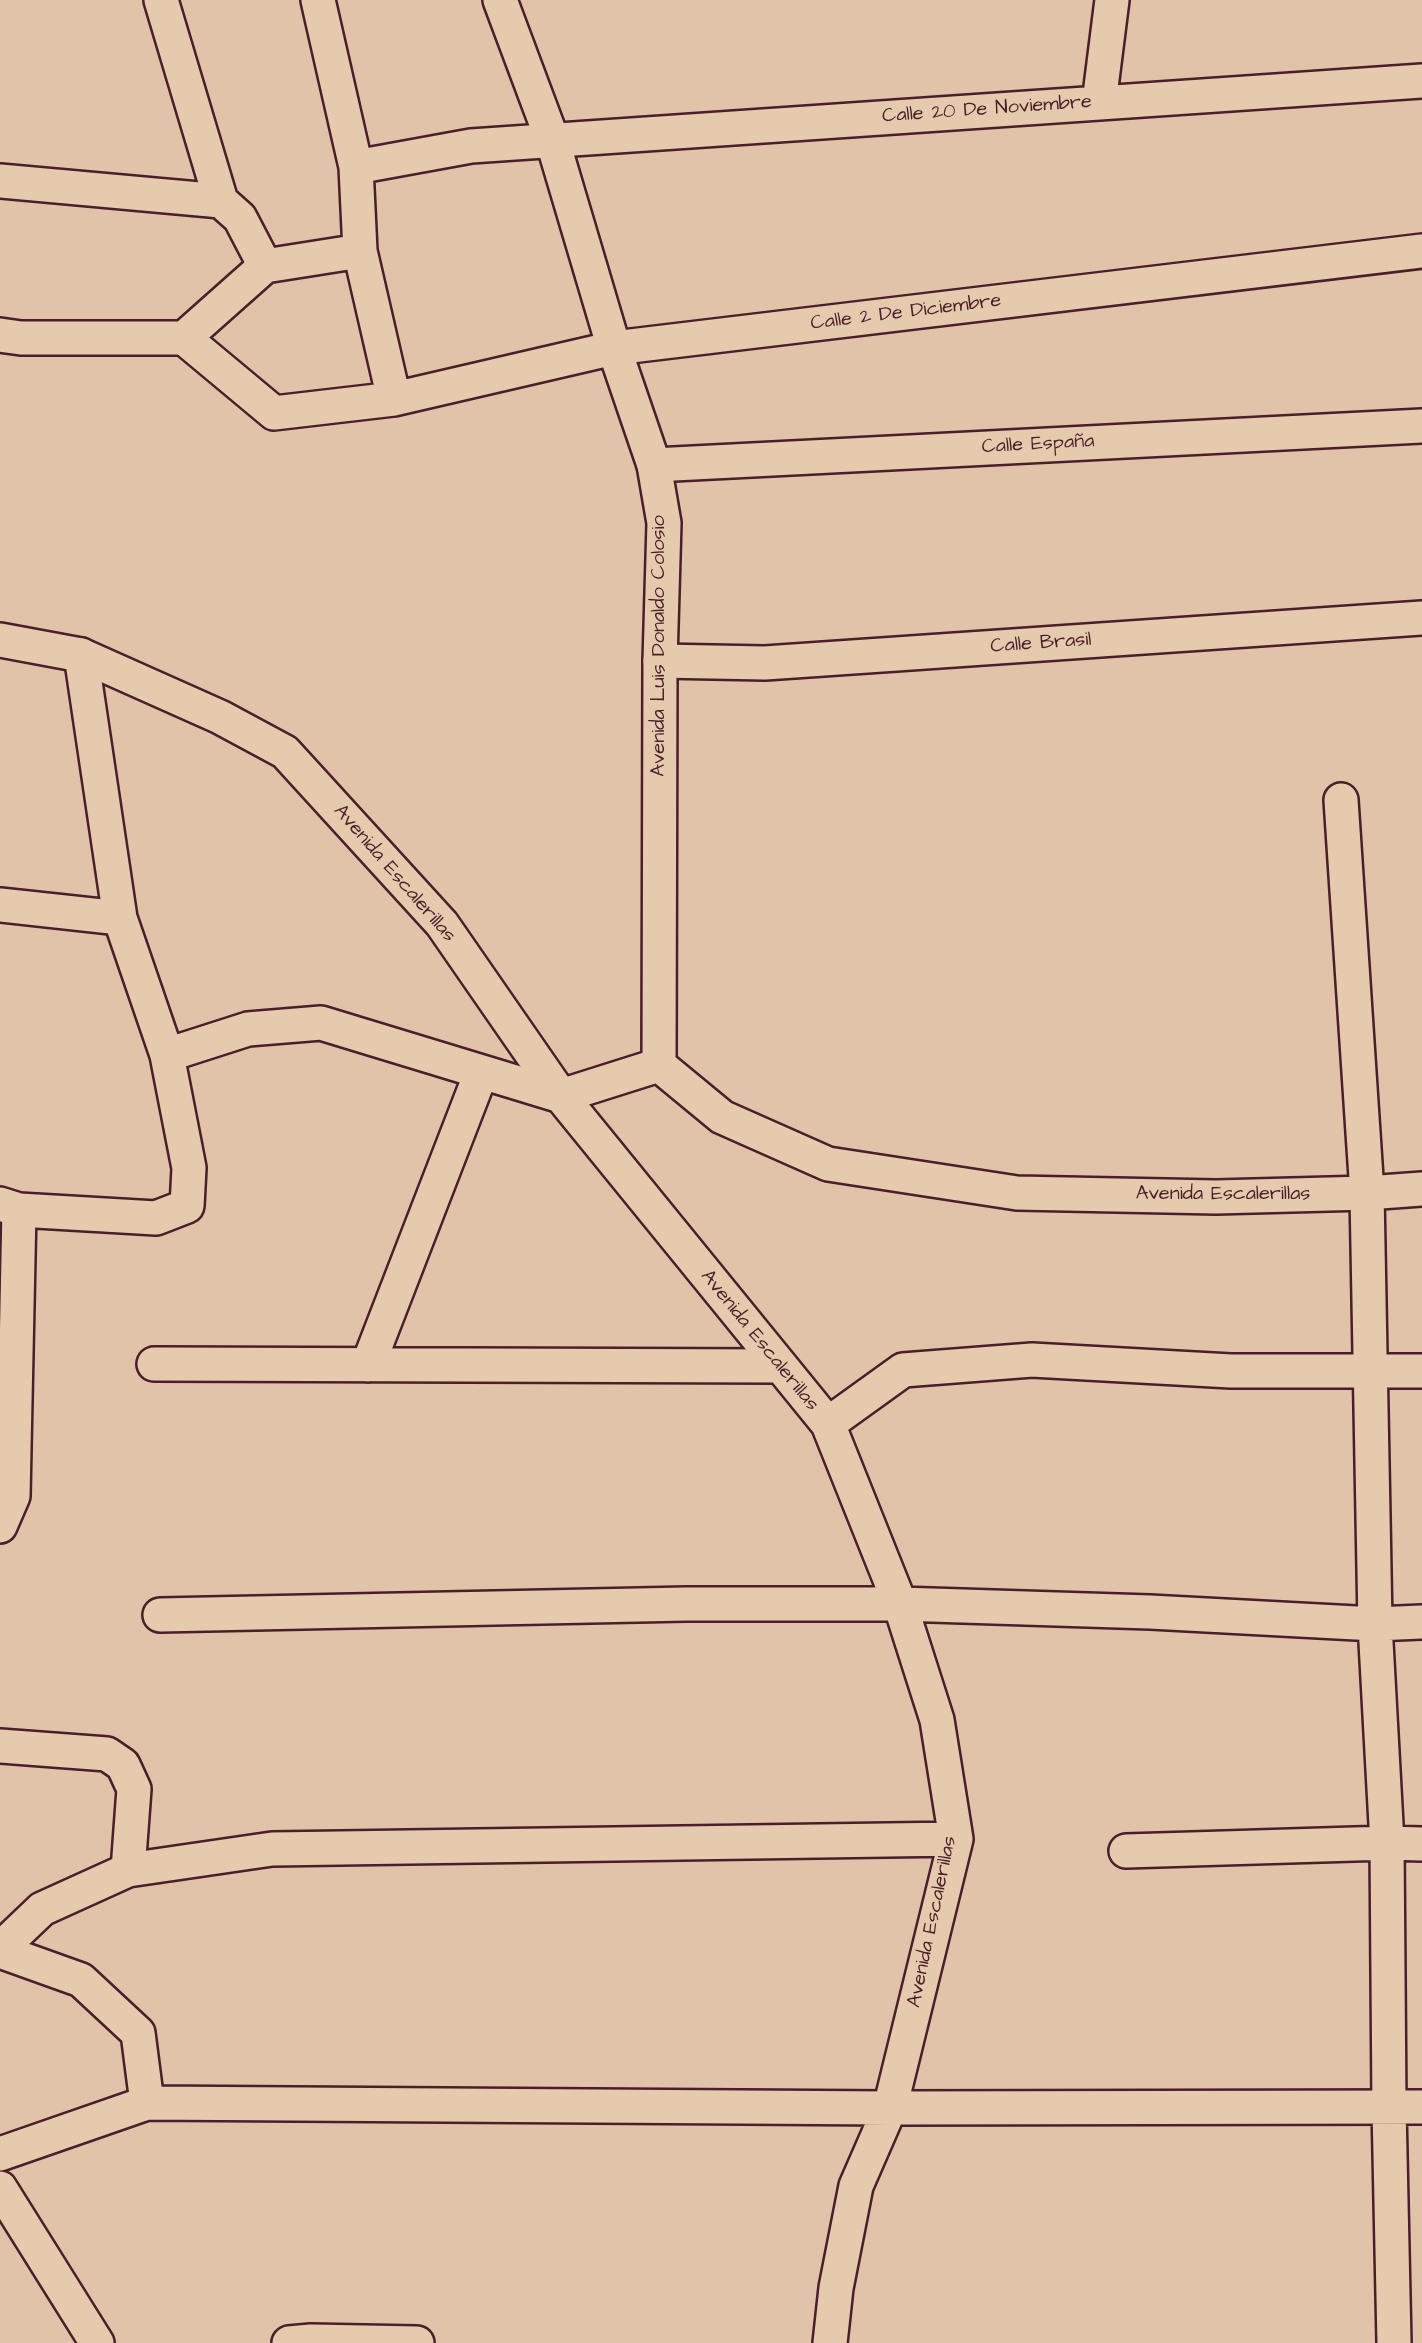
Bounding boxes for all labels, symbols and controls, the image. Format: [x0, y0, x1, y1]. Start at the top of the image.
street label: Calle 20 De Noviembre [881, 91, 1093, 129]
street label: Calle 2 De Diciembre [809, 289, 1003, 337]
street label: Calle España [981, 430, 1095, 460]
street label: Avenida Luis Donaldo Colosio [648, 515, 672, 777]
street label: Calle Brasil [990, 629, 1092, 659]
street label: Avenida Escalerillas [328, 800, 460, 948]
street label: Avenida Escalerillas [1136, 1183, 1310, 1207]
street label: Avenida Escalerillas [695, 1266, 823, 1416]
street label: Avenida Escalerillas [903, 1834, 963, 2010]

